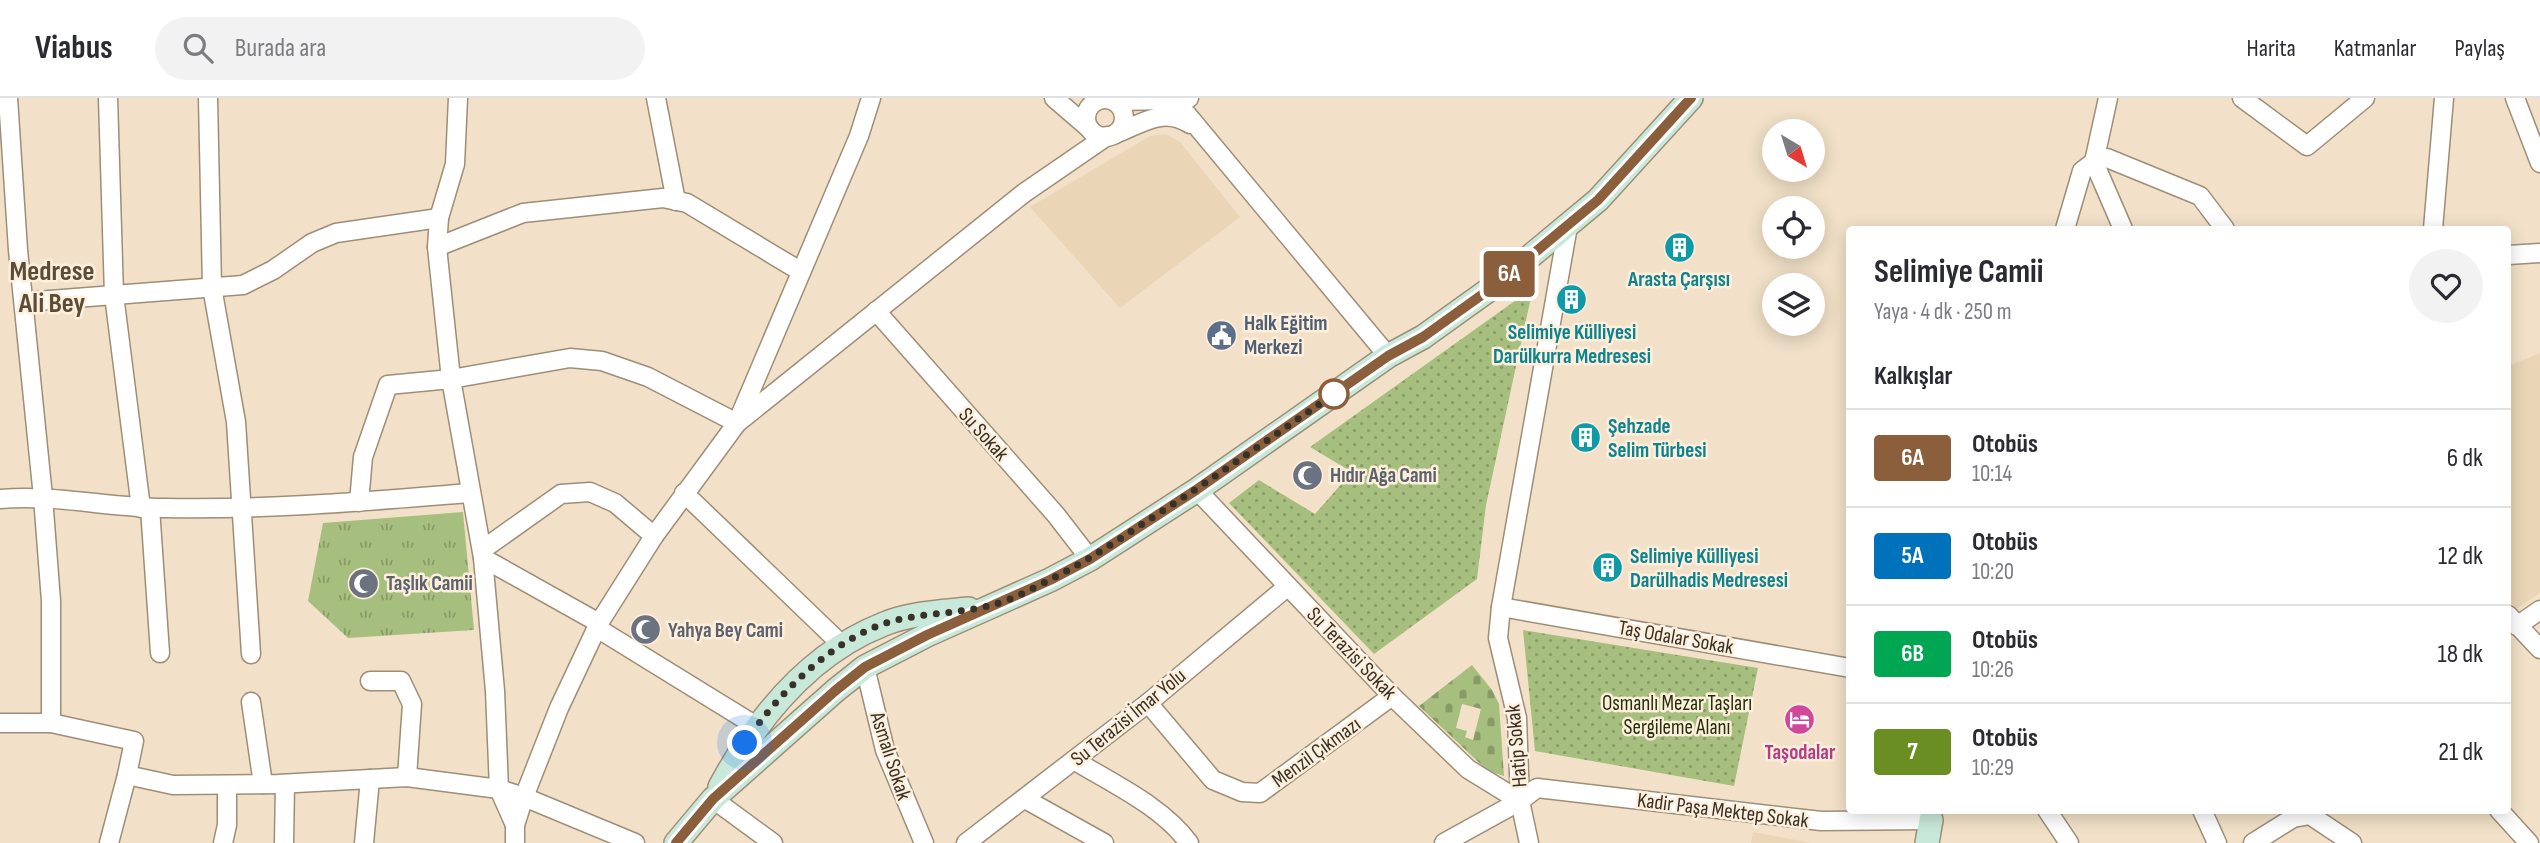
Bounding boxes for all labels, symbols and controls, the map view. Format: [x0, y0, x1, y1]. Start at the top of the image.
search box [155, 17, 645, 80]
text: Viabus [35, 28, 113, 68]
icon: search [179, 29, 217, 67]
text: Burada ara [235, 33, 326, 64]
text: Harita [2246, 34, 2296, 63]
text: Katmanlar [2334, 34, 2417, 63]
text: Paylaş [2455, 34, 2505, 63]
north arrow [1762, 119, 1825, 182]
map controls [1762, 119, 1825, 336]
button: locate [1762, 196, 1825, 259]
building icon: Arasta Çarşısı [1662, 230, 1696, 264]
button: heart [2409, 249, 2483, 323]
line badge: 6A [1478, 251, 1540, 297]
text: Selimiye Camii [1874, 252, 2043, 292]
district label: Medrese Ali Bey [10, 255, 94, 320]
text: 6A [1498, 259, 1520, 288]
place label: Arasta Çarşısı [1627, 267, 1730, 292]
button: layers [1762, 273, 1825, 336]
building icon: Selimiye Külliyesi Darülkurra Medresesi [1555, 283, 1589, 317]
text: Yaya · 4 dk · 250 m [1874, 298, 2012, 326]
place label: Halk Eğitim Merkezi [1244, 311, 1328, 360]
public building icon: Halk Eğitim Merkezi [1204, 318, 1238, 352]
place label: Selimiye Külliyesi Darülkurra Medresesi [1493, 320, 1651, 369]
text: Kalkışlar [1874, 361, 1953, 392]
unlabelled marker [1319, 379, 1349, 409]
street label: Su Sokak [953, 403, 1014, 466]
place label: Şehzade Selim Türbesi [1608, 414, 1706, 463]
building icon: Şehzade Selim Türbesi [1568, 421, 1602, 455]
text: Otobüs [1972, 429, 2038, 460]
text: 6A [1901, 443, 1924, 472]
text: 6 dk [2447, 443, 2483, 474]
mosque icon: Hıdır Ağa Cami [1290, 458, 1324, 492]
text: 10:14 [1972, 460, 2012, 488]
place label: Hıdır Ağa Cami [1330, 463, 1437, 488]
text: Otobüs [1972, 527, 2038, 558]
text: 5A [1902, 541, 1923, 570]
text: 12 dk [2438, 541, 2483, 572]
place label: Selimiye Külliyesi Darülhadis Medresesi [1630, 544, 1788, 593]
building icon: Selimiye Külliyesi Darülhadis Medresesi [1590, 551, 1624, 585]
text: 10:20 [1972, 558, 2014, 586]
mosque icon: Taşlık Camii [346, 566, 380, 600]
place label: Taşlık Camii [386, 571, 473, 596]
street label: Su Terazisi Sokak [1301, 602, 1402, 705]
mosque icon: Yahya Bey Cami [628, 613, 662, 647]
street label: Taş Odalar Sokak [1616, 615, 1735, 660]
place label: Yahya Bey Cami [668, 618, 783, 643]
text: Otobüs [1972, 625, 2038, 656]
text: 6B [1901, 639, 1924, 668]
text: 18 dk [2438, 639, 2483, 670]
text: 10:26 [1972, 656, 2014, 684]
street label: Su Terazisi İmar Yolu [1066, 663, 1191, 771]
park label: Osmanlı Mezar Taşları Sergileme Alanı [1602, 691, 1752, 740]
hotel icon: Taşodalar [1783, 703, 1817, 737]
street label: Hatip Sokak [1500, 704, 1533, 788]
street label: Asmalı Sokak [864, 708, 916, 803]
street label: Menzil Çıkmazı [1267, 712, 1366, 793]
text: Otobüs [1972, 723, 2038, 754]
your location [727, 725, 762, 760]
text: 7 [1907, 737, 1918, 766]
text: 21 dk [2438, 737, 2483, 768]
place label: Taşodalar [1765, 740, 1836, 765]
text: 10:29 [1972, 754, 2014, 782]
street label: Kadir Paşa Mektep Sokak [1636, 788, 1810, 833]

